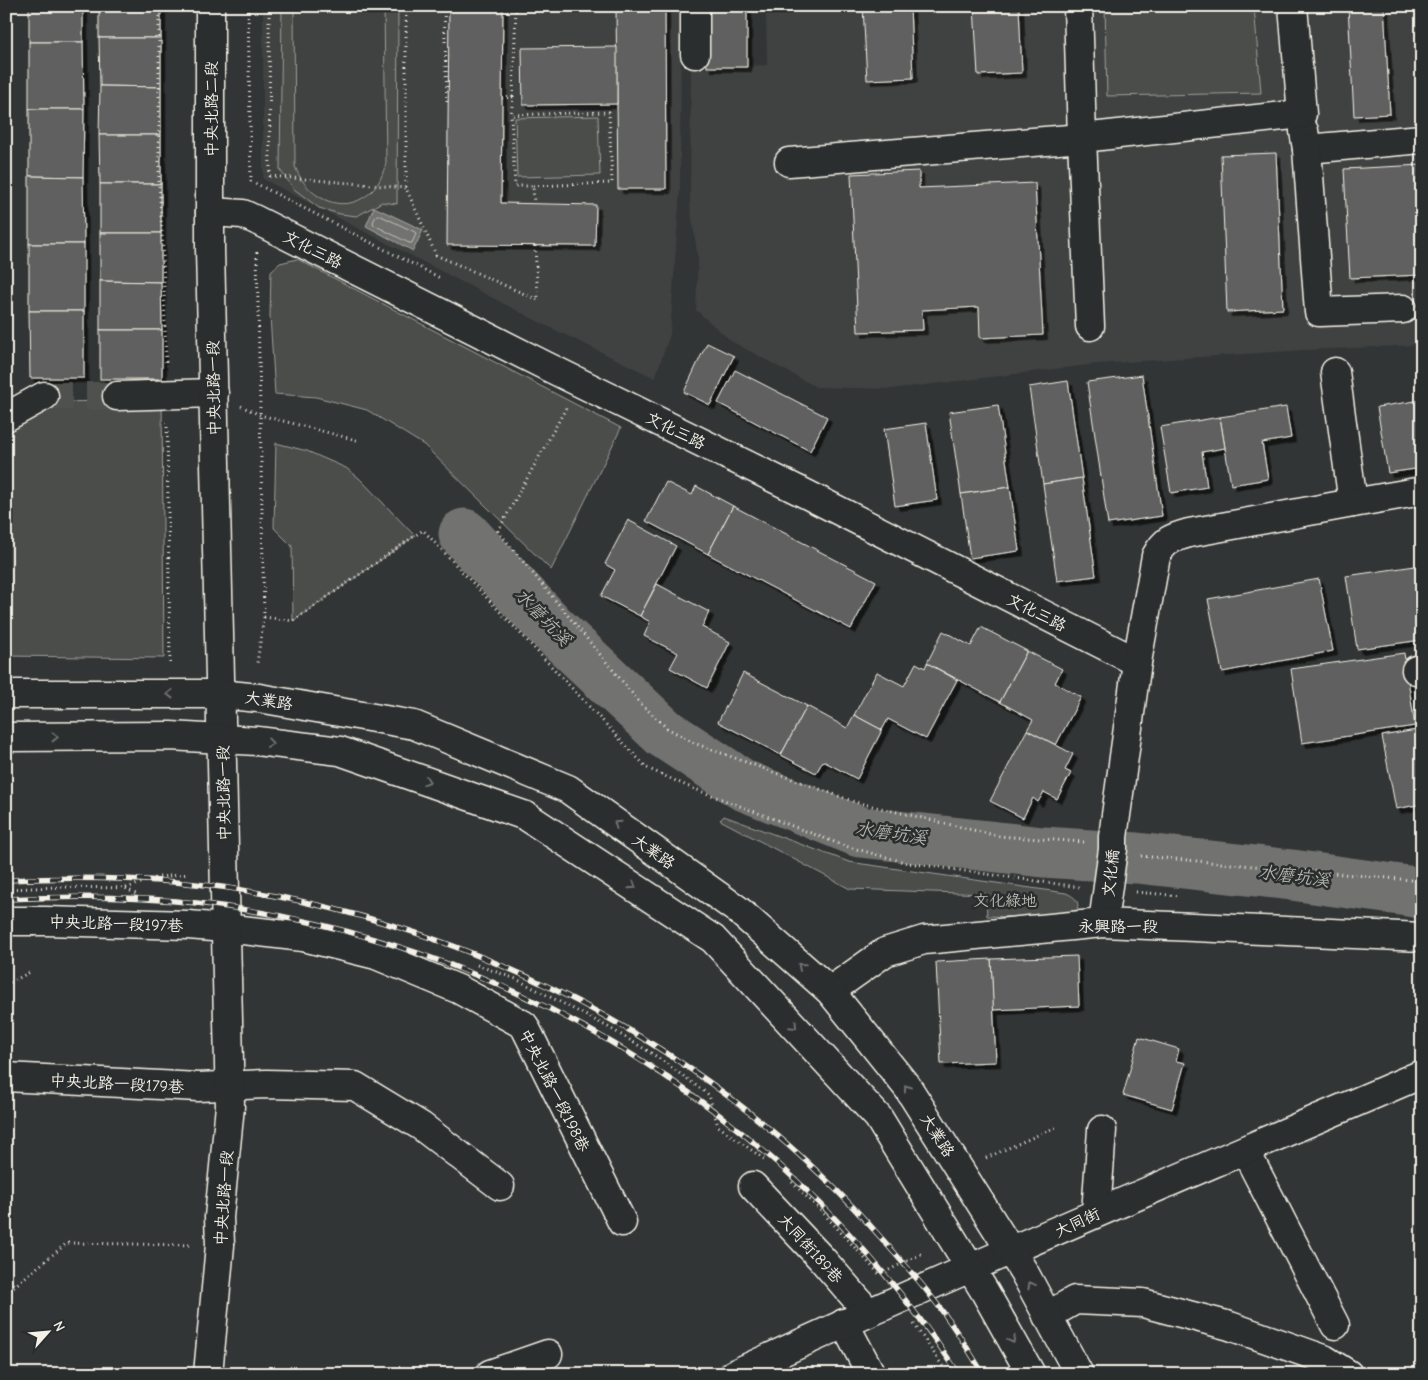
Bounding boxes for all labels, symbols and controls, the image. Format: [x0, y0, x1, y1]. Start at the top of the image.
street label: 中央北路二段 [203, 61, 221, 157]
street label: 文化三路 [280, 227, 345, 272]
street label: 中央北路一段 [204, 340, 224, 436]
street label: 文化三路 [643, 409, 708, 453]
water label: 水磨坑溪 [510, 584, 576, 651]
street label: 文化三路 [1004, 590, 1069, 635]
street label: 大業路 [244, 688, 294, 714]
one-way arrow [166, 689, 174, 699]
one-way arrow [52, 732, 59, 742]
one-way arrow [266, 737, 275, 747]
street label: 中央北路一段 [214, 745, 234, 841]
one-way arrow [422, 775, 431, 785]
water label: 水磨坑溪 [854, 818, 929, 849]
one-way arrow [613, 821, 623, 830]
street label: 大業路 [629, 831, 678, 873]
street label: 文化橋 [1100, 848, 1122, 898]
water label: 水磨坑溪 [1257, 862, 1332, 891]
one-way arrow [627, 880, 636, 890]
park label: 文化綠地 [973, 892, 1037, 910]
street label: 中央北路一段197巷 [48, 913, 183, 935]
street label: 永興路一段 [1078, 918, 1158, 936]
one-way arrow [798, 962, 807, 971]
one-way arrow [788, 1021, 797, 1030]
street label: 中央北路一段198巷 [515, 1026, 593, 1155]
street label: 中央北路一段179巷 [49, 1071, 185, 1097]
one-way arrow [904, 1084, 913, 1094]
street label: 大業路 [917, 1111, 958, 1161]
street label: 中央北路一段 [212, 1150, 236, 1247]
street label: 大同街 [1052, 1205, 1103, 1241]
street label: 大同街189巷 [774, 1210, 846, 1287]
one-way arrow [1027, 1281, 1037, 1290]
north arrow [22, 1308, 72, 1358]
text: N [49, 1318, 69, 1334]
one-way arrow [1006, 1334, 1016, 1343]

